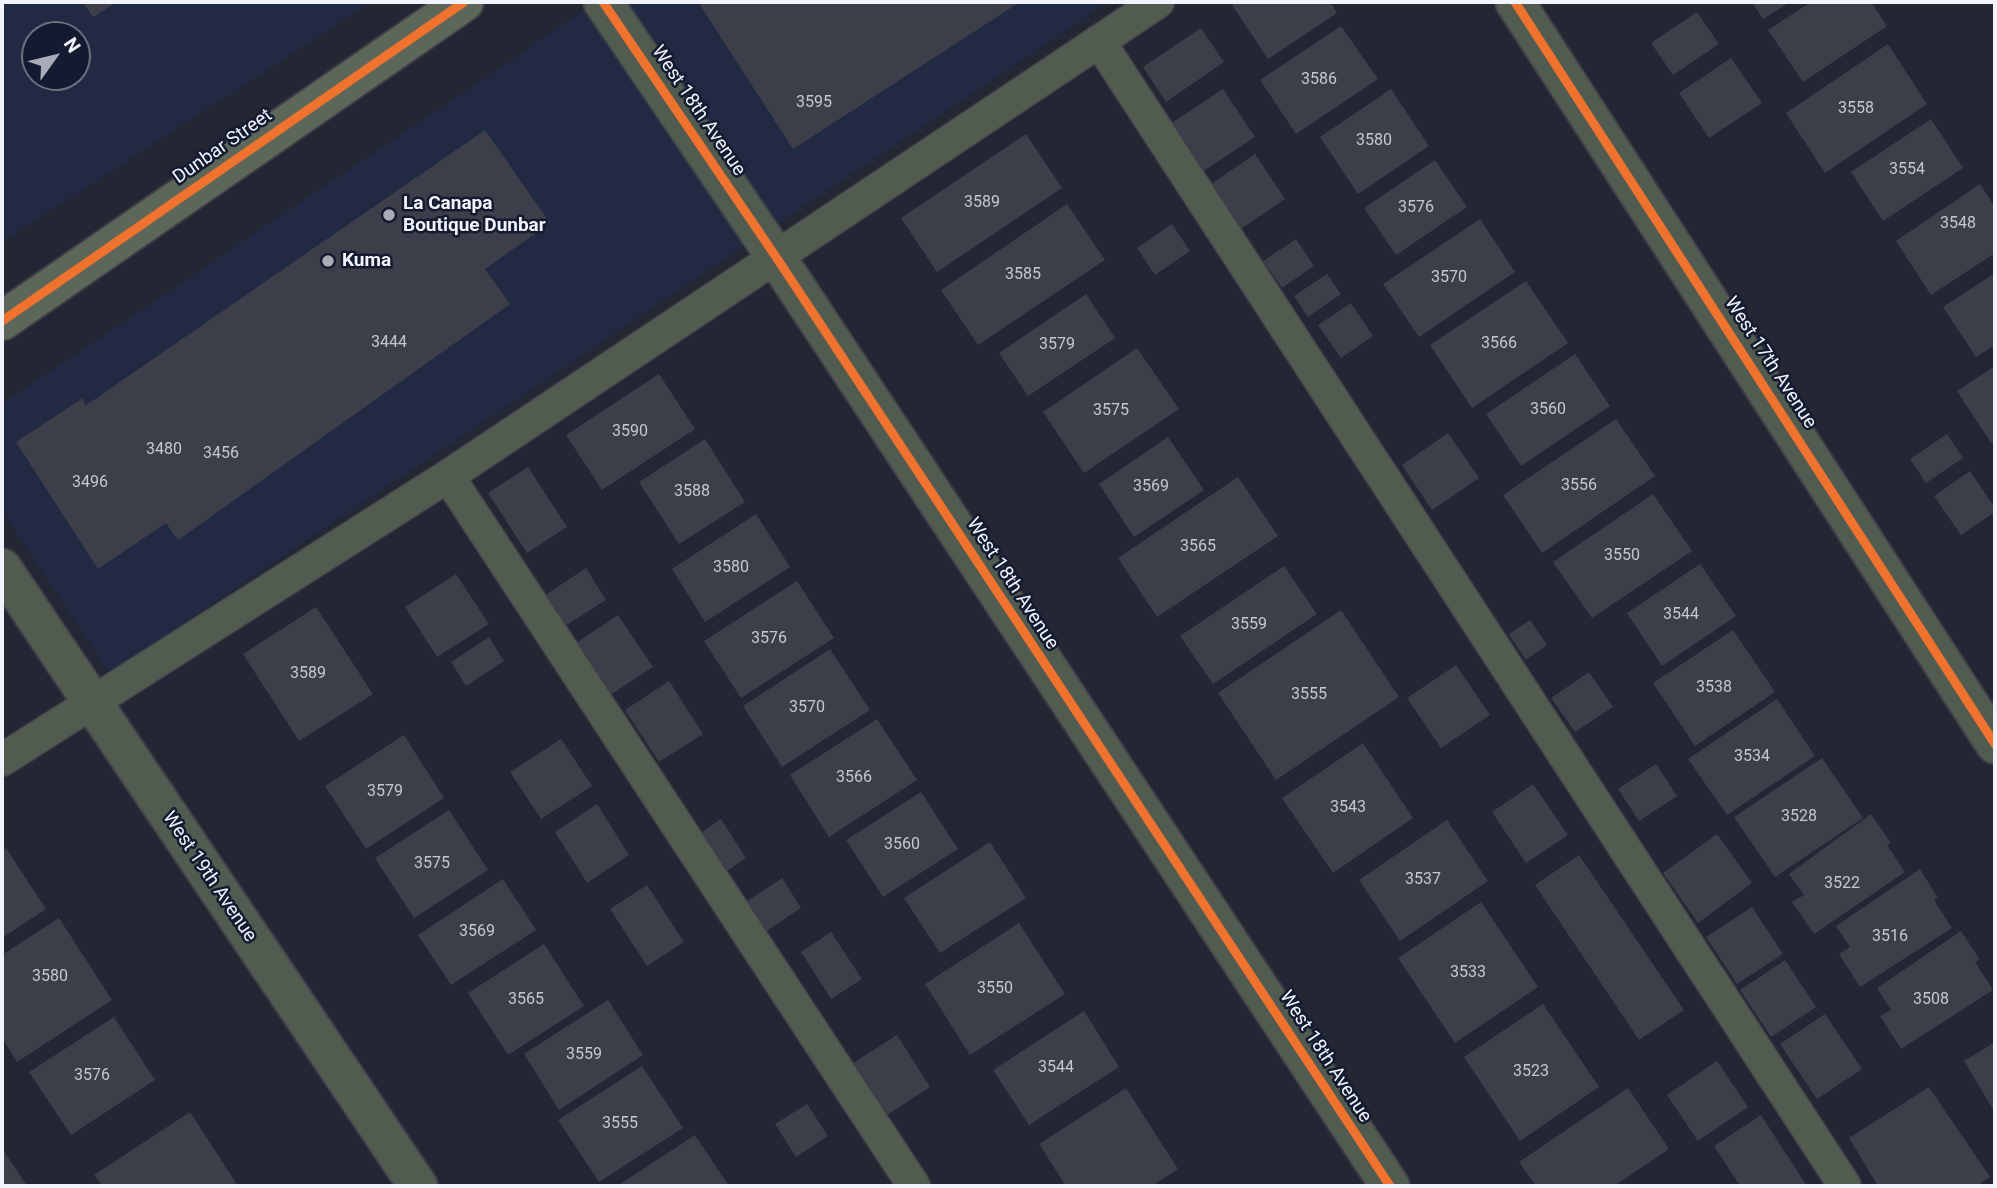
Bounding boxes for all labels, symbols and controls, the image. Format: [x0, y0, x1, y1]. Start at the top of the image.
north arrow [21, 21, 91, 91]
text: N [59, 33, 85, 57]
street label: West 18th Avenue [646, 42, 750, 180]
house number: 3586 [1301, 70, 1337, 90]
house number: 3595 [796, 93, 832, 113]
house number: 3558 [1838, 99, 1874, 119]
street label: Dunbar Street [169, 104, 277, 190]
house number: 3580 [1356, 131, 1392, 151]
house number: 3554 [1889, 160, 1925, 180]
place label: La Canapa Boutique Dunbar [403, 193, 546, 237]
house number: 3589 [964, 193, 1000, 213]
house number: 3576 [1398, 198, 1434, 218]
marker: La Canapa Boutique Dunbar [381, 207, 397, 223]
house number: 3548 [1940, 214, 1976, 234]
place label: Kuma [342, 250, 391, 272]
marker: Kuma [320, 253, 336, 269]
house number: 3585 [1005, 265, 1041, 285]
house number: 3570 [1431, 268, 1467, 288]
street label: West 17th Avenue [1719, 293, 1821, 433]
house number: 3444 [371, 333, 407, 353]
house number: 3566 [1481, 334, 1517, 354]
house number: 3579 [1039, 335, 1075, 355]
house number: 3560 [1530, 400, 1566, 420]
house number: 3575 [1093, 401, 1129, 421]
house number: 3590 [612, 422, 648, 442]
house number: 3480 [146, 440, 182, 460]
house number: 3456 [203, 444, 239, 464]
house number: 3496 [72, 473, 108, 493]
house number: 3556 [1561, 476, 1597, 496]
house number: 3569 [1133, 477, 1169, 497]
house number: 3588 [674, 482, 710, 502]
street label: West 18th Avenue [961, 514, 1063, 654]
house number: 3565 [1180, 537, 1216, 557]
house number: 3550 [1604, 546, 1640, 566]
house number: 3580 [713, 558, 749, 578]
house number: 3544 [1663, 605, 1699, 625]
house number: 3559 [1231, 615, 1267, 635]
house number: 3576 [751, 629, 787, 649]
house number: 3589 [290, 664, 326, 684]
house number: 3538 [1696, 678, 1732, 698]
house number: 3555 [1291, 685, 1327, 705]
house number: 3570 [789, 698, 825, 718]
house number: 3534 [1734, 747, 1770, 767]
house number: 3566 [836, 768, 872, 788]
house number: 3579 [367, 782, 403, 802]
house number: 3543 [1330, 798, 1366, 818]
house number: 3528 [1781, 807, 1817, 827]
street label: West 19th Avenue [157, 808, 261, 946]
house number: 3560 [884, 835, 920, 855]
house number: 3575 [414, 854, 450, 874]
house number: 3537 [1405, 870, 1441, 890]
house number: 3522 [1824, 874, 1860, 894]
house number: 3569 [459, 922, 495, 942]
house number: 3516 [1872, 927, 1908, 947]
house number: 3533 [1450, 963, 1486, 983]
house number: 3580 [32, 967, 68, 987]
house number: 3550 [977, 979, 1013, 999]
street label: West 18th Avenue [1274, 987, 1376, 1127]
house number: 3565 [508, 990, 544, 1010]
house number: 3508 [1913, 990, 1949, 1010]
house number: 3559 [566, 1045, 602, 1065]
house number: 3544 [1038, 1058, 1074, 1078]
house number: 3523 [1513, 1062, 1549, 1082]
house number: 3576 [74, 1066, 110, 1086]
house number: 3555 [602, 1114, 638, 1134]

